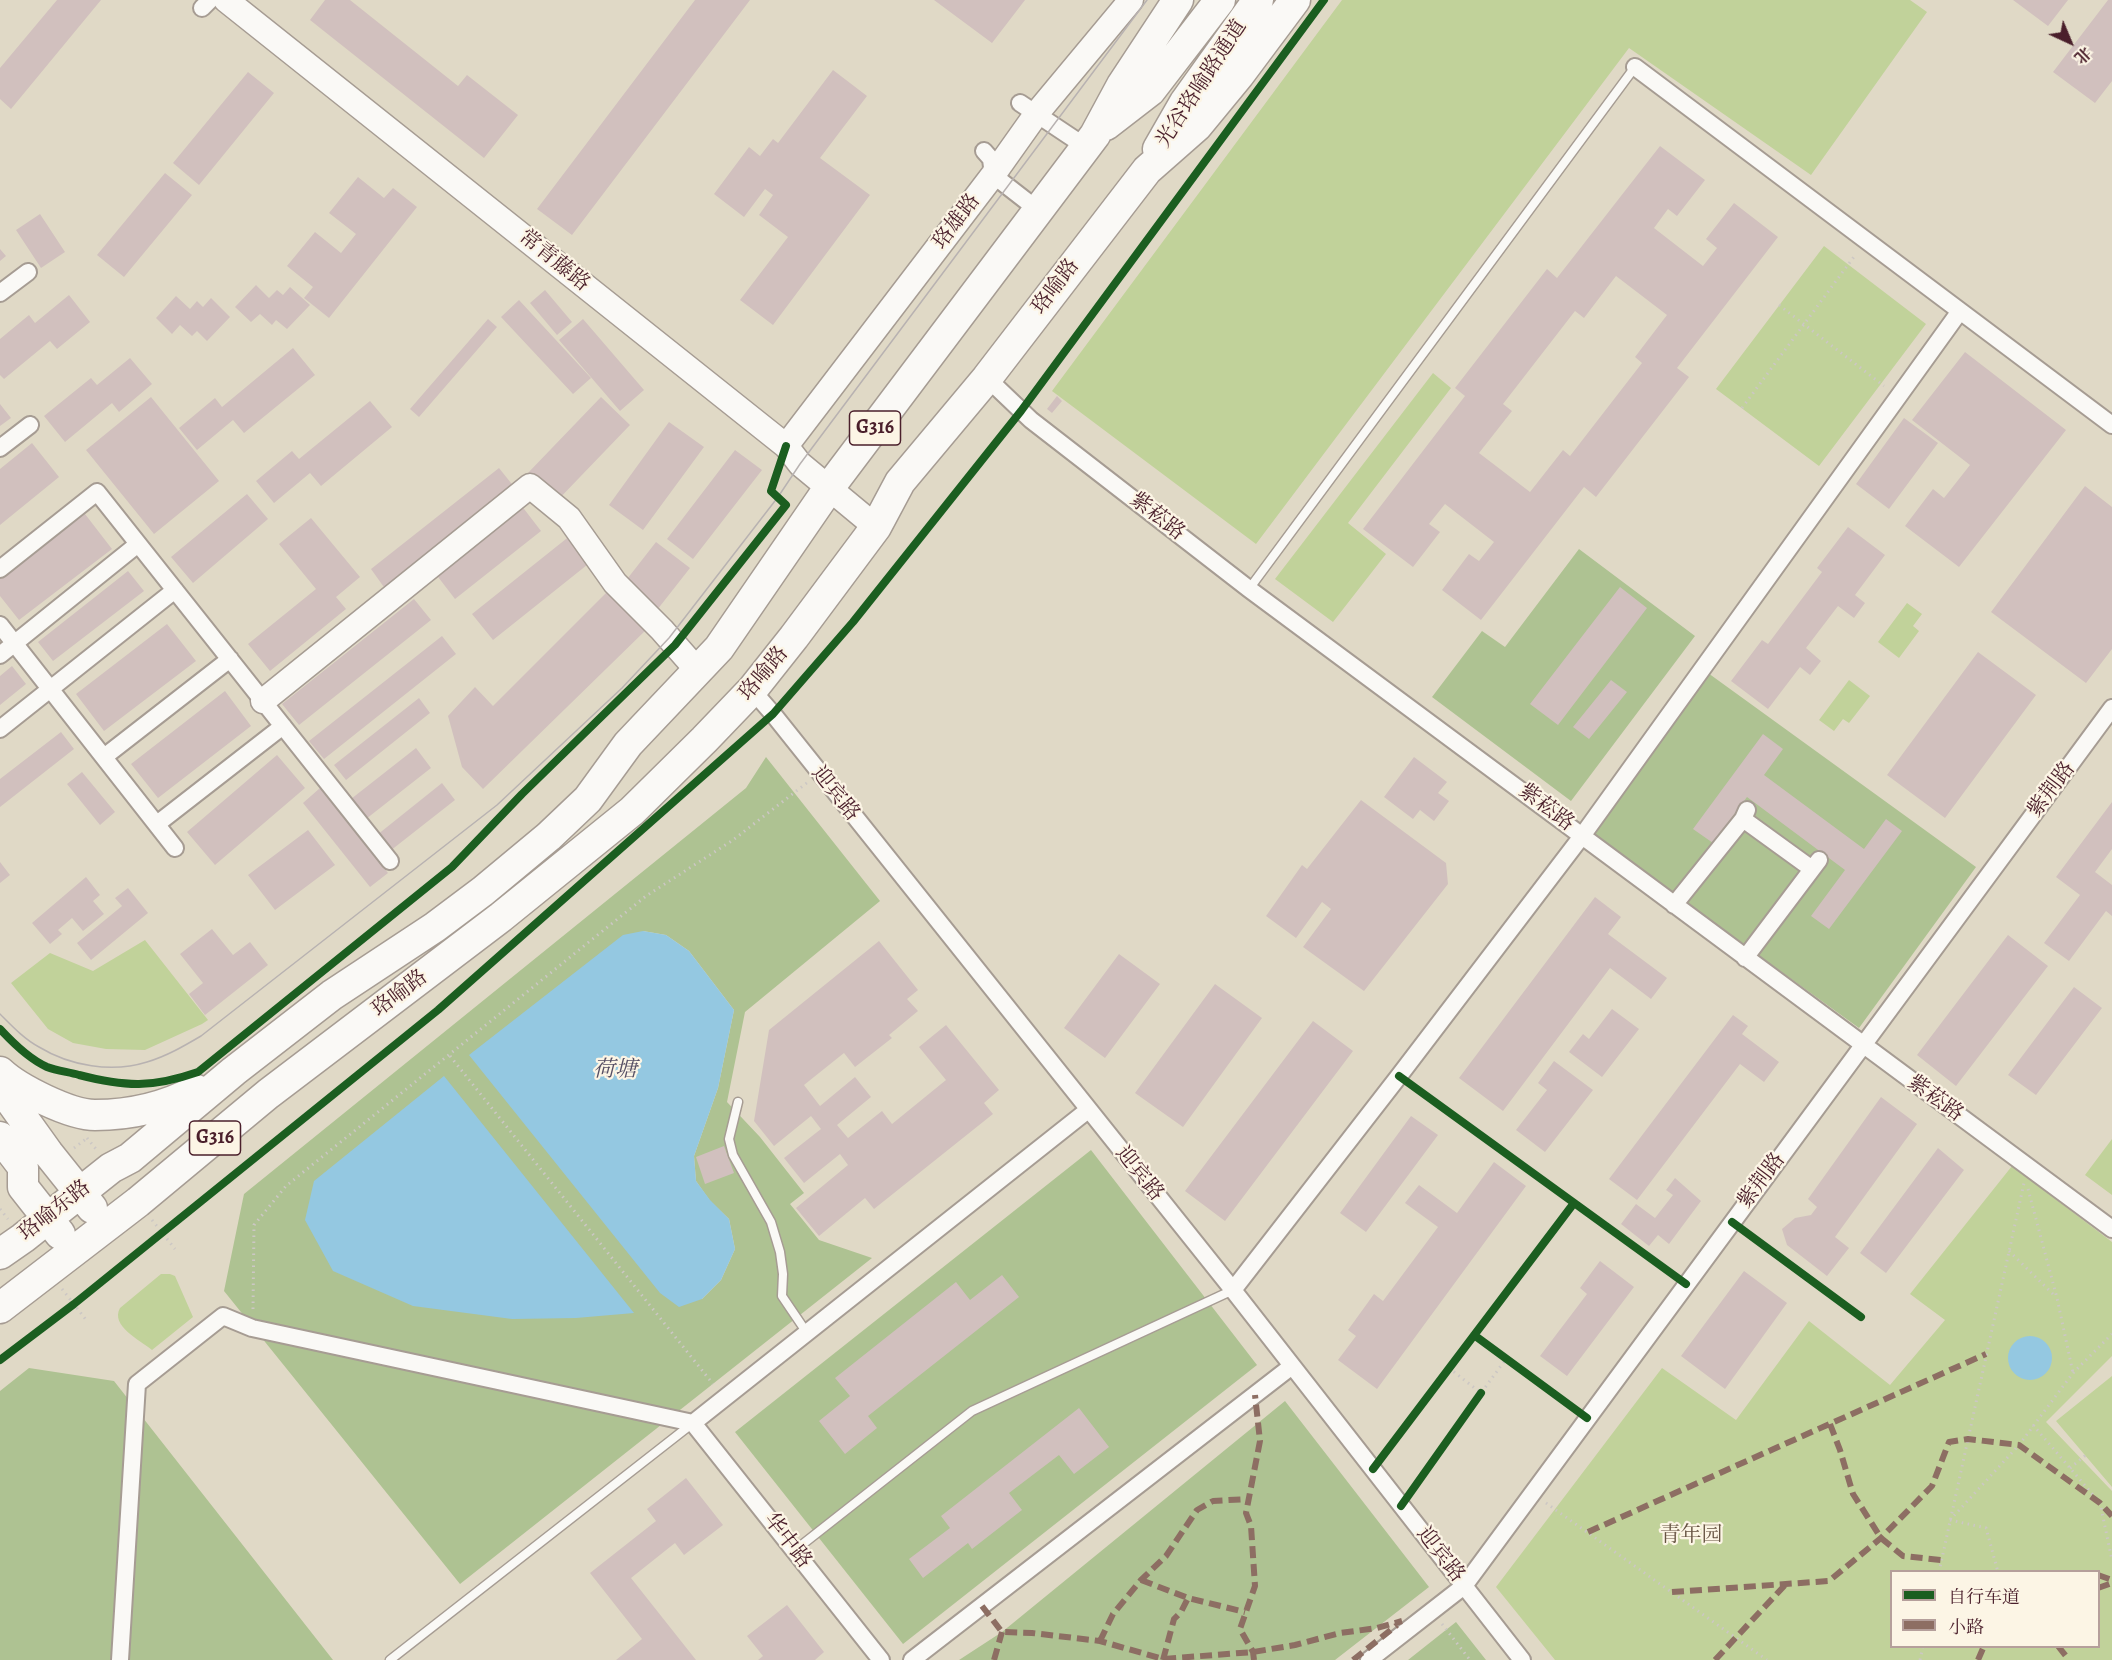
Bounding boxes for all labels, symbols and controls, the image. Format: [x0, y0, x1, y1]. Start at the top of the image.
north arrow [2040, 12, 2100, 72]
street label: 光谷珞喻路通道 [1151, 15, 1253, 153]
text: 北 [2069, 41, 2096, 68]
street label: 珞雄路 [928, 189, 986, 255]
street label: 常青藤路 [513, 225, 595, 297]
street label: 珞喻路 [1027, 254, 1085, 320]
road number: G316 [850, 411, 900, 445]
street label: 紫菘路 [1124, 488, 1190, 546]
street label: 珞喻路 [734, 642, 794, 706]
street label: 紫荆路 [2023, 757, 2081, 823]
street label: 迎宾路 [805, 762, 865, 826]
street label: 紫菘路 [1513, 779, 1579, 837]
street label: 珞喻路 [367, 965, 433, 1023]
water label: 荷塘 [593, 1058, 637, 1084]
street label: 紫菘路 [1902, 1070, 1968, 1128]
road number: G316 [190, 1121, 240, 1155]
street label: 迎宾路 [1109, 1142, 1169, 1206]
street label: 紫荆路 [1733, 1148, 1791, 1214]
street label: 珞喻东路 [14, 1175, 96, 1247]
street label: 华中路 [758, 1508, 816, 1574]
street label: 迎宾路 [1411, 1522, 1469, 1588]
park label: 青年园 [1660, 1523, 1722, 1549]
legend [1890, 1570, 2100, 1648]
text: 自行车道 [1948, 1585, 2020, 1609]
text: 小路 [1948, 1615, 1984, 1639]

